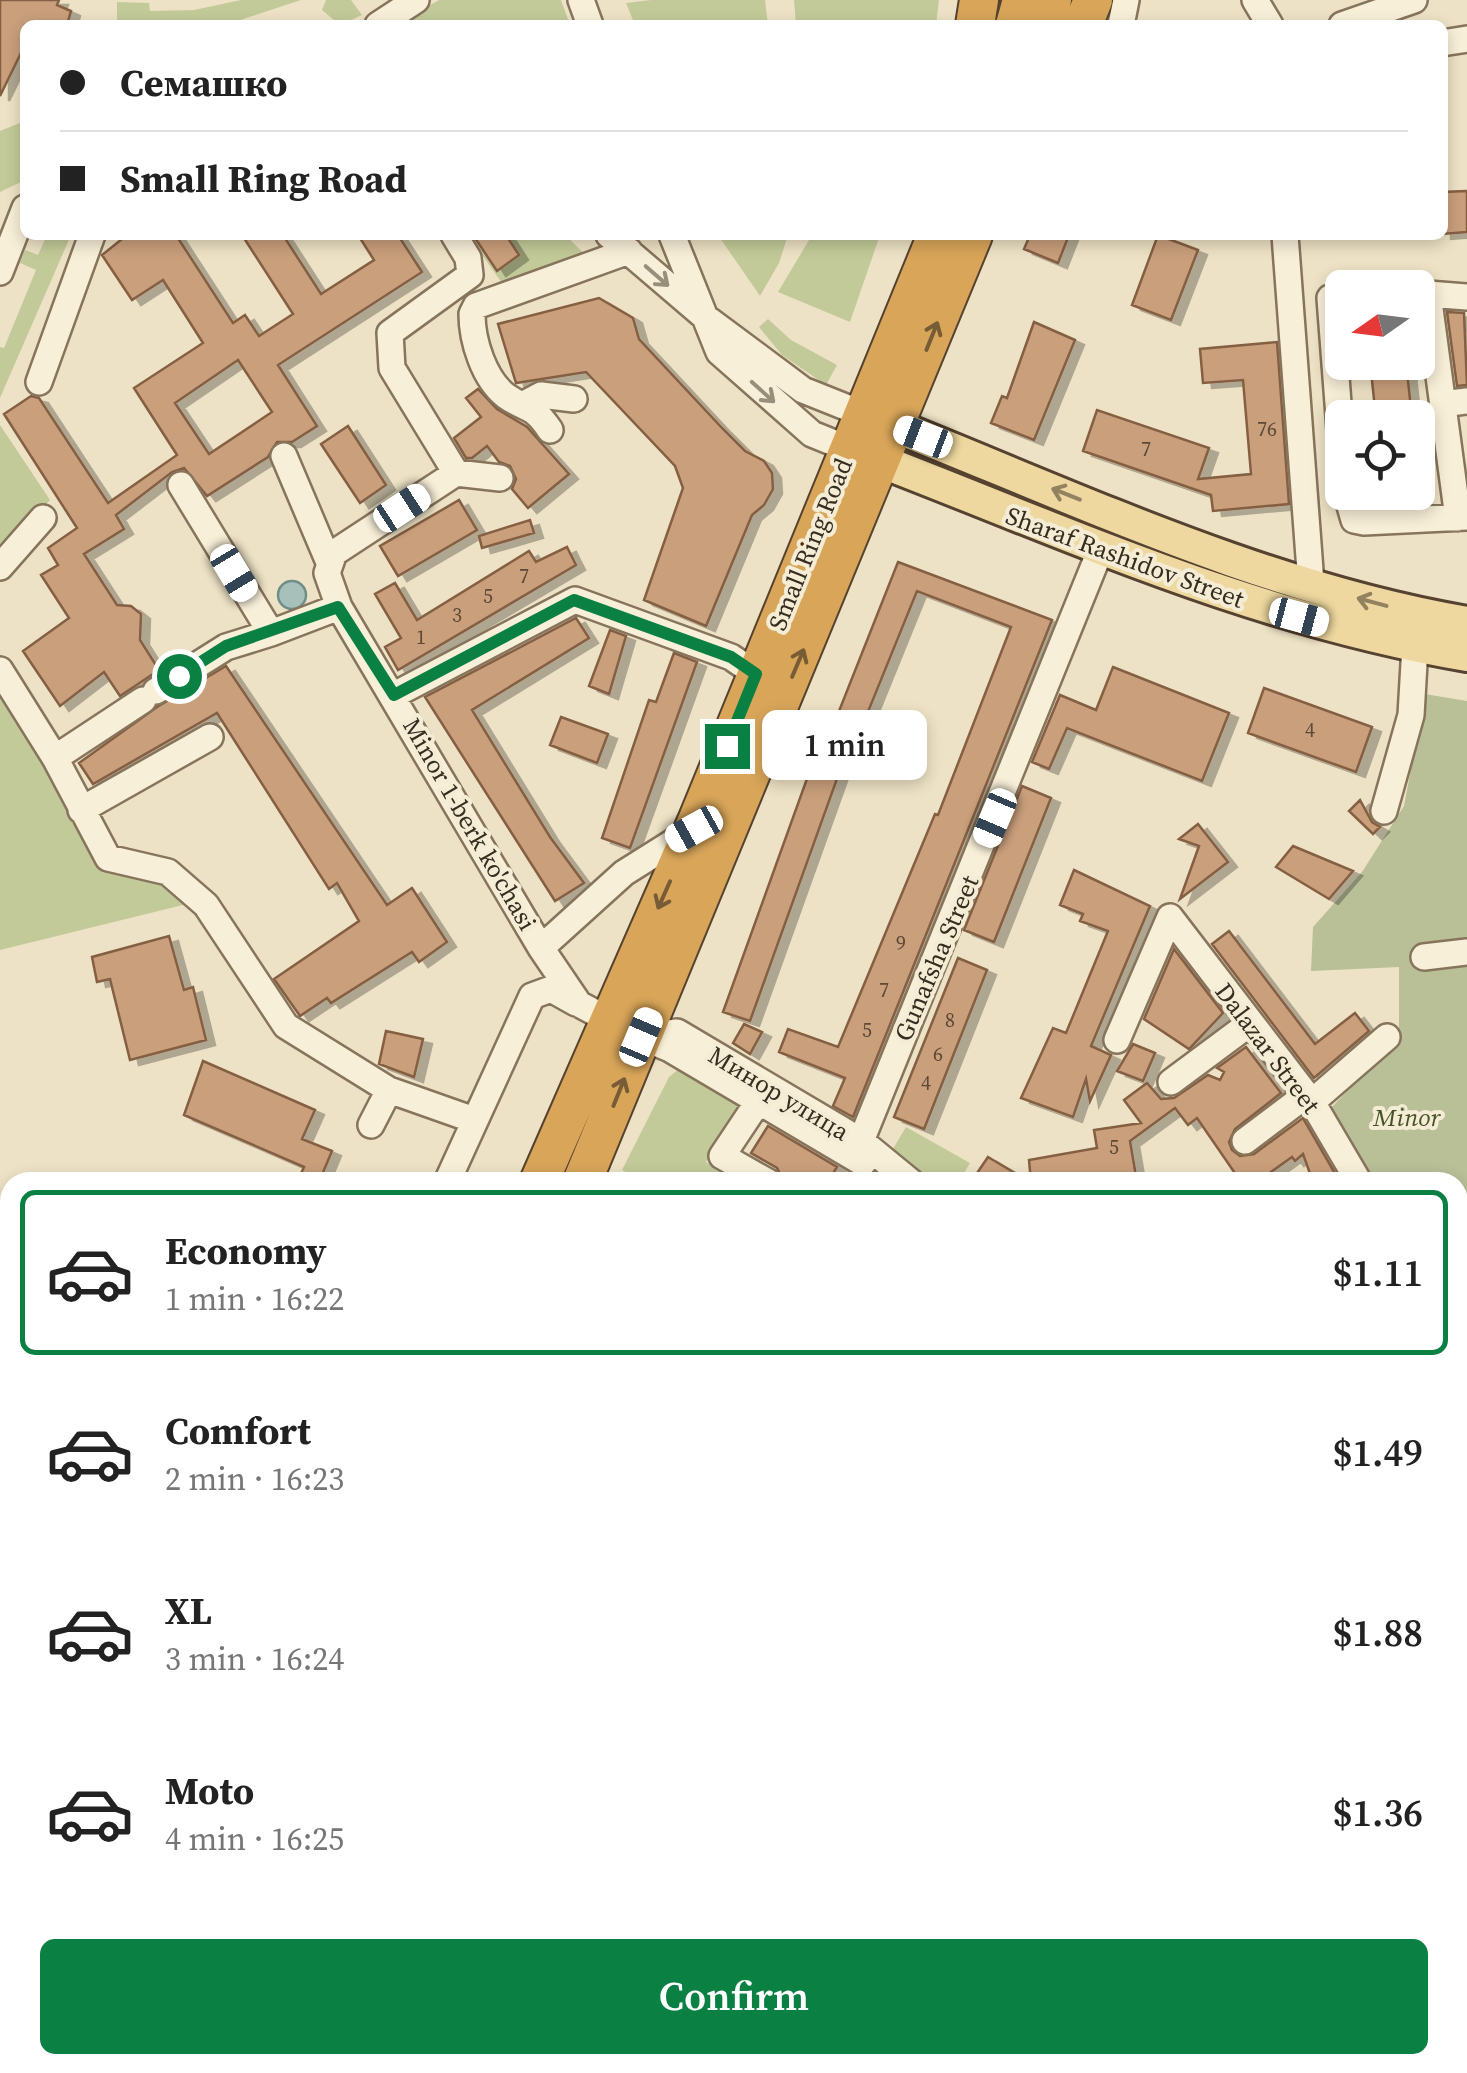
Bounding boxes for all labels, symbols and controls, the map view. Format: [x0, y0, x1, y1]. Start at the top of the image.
text: Семашко [120, 57, 288, 109]
text: Small Ring Road [120, 153, 407, 205]
one-way arrow [644, 264, 669, 287]
north arrow [1325, 270, 1435, 380]
map controls [1325, 270, 1435, 510]
one-way arrow [925, 321, 943, 352]
one-way arrow [750, 380, 775, 403]
button: locate [1325, 400, 1435, 510]
car [890, 412, 956, 462]
house number: 76 [1257, 415, 1277, 443]
house number: 7 [1141, 435, 1151, 463]
street label: Small Ring Road [760, 453, 860, 635]
car [369, 479, 435, 537]
one-way arrow [1051, 483, 1081, 501]
street label: Sharaf Rashidov Street [1001, 498, 1250, 616]
car [206, 540, 262, 606]
house number: 7 [519, 562, 529, 590]
house number: 5 [483, 582, 493, 610]
one-way arrow [1357, 591, 1388, 610]
car [1266, 595, 1332, 639]
house number: 3 [452, 601, 462, 629]
house number: 1 [416, 623, 426, 651]
one-way arrow [790, 648, 808, 679]
route start [157, 654, 202, 699]
callout: 1 min [762, 711, 927, 781]
street label: Minor 1-berk ko'chasi [395, 712, 545, 936]
house number: 4 [1305, 716, 1315, 744]
text: 1 min [803, 723, 886, 767]
route end [705, 724, 750, 769]
car [969, 785, 1021, 851]
car [660, 801, 728, 857]
street label: Gunafsha Street [886, 869, 987, 1046]
one-way arrow [654, 879, 673, 909]
house number: 9 [896, 929, 906, 957]
house number: 7 [879, 976, 889, 1004]
street label: Dalazar Street [1208, 976, 1329, 1121]
car [615, 1004, 667, 1070]
house number: 8 [945, 1006, 955, 1034]
house number: 5 [862, 1016, 872, 1044]
street label: Минор улица [702, 1038, 856, 1149]
house number: 6 [933, 1040, 943, 1068]
house number: 4 [921, 1069, 931, 1097]
one-way arrow [611, 1077, 629, 1108]
park label: Minor [1373, 1100, 1441, 1134]
house number: 5 [1109, 1133, 1119, 1161]
text: Economy [165, 1225, 327, 1277]
icon: car [45, 1228, 135, 1318]
text: $1.11 [1333, 1247, 1423, 1299]
text: 1 min · 16:22 [165, 1277, 344, 1321]
text: Comfort [165, 1405, 311, 1457]
icon: car [45, 1408, 135, 1498]
text: $1.49 [1333, 1427, 1423, 1479]
text: 2 min · 16:23 [165, 1457, 344, 1501]
text: XL [165, 1585, 212, 1637]
icon: car [45, 1588, 135, 1678]
text: $1.88 [1333, 1607, 1423, 1659]
text: 3 min · 16:24 [165, 1637, 344, 1681]
text: Moto [165, 1765, 254, 1817]
icon: car [45, 1768, 135, 1858]
text: $1.36 [1333, 1787, 1423, 1839]
text: 4 min · 16:25 [165, 1817, 344, 1861]
button: Confirm [40, 1939, 1428, 2054]

